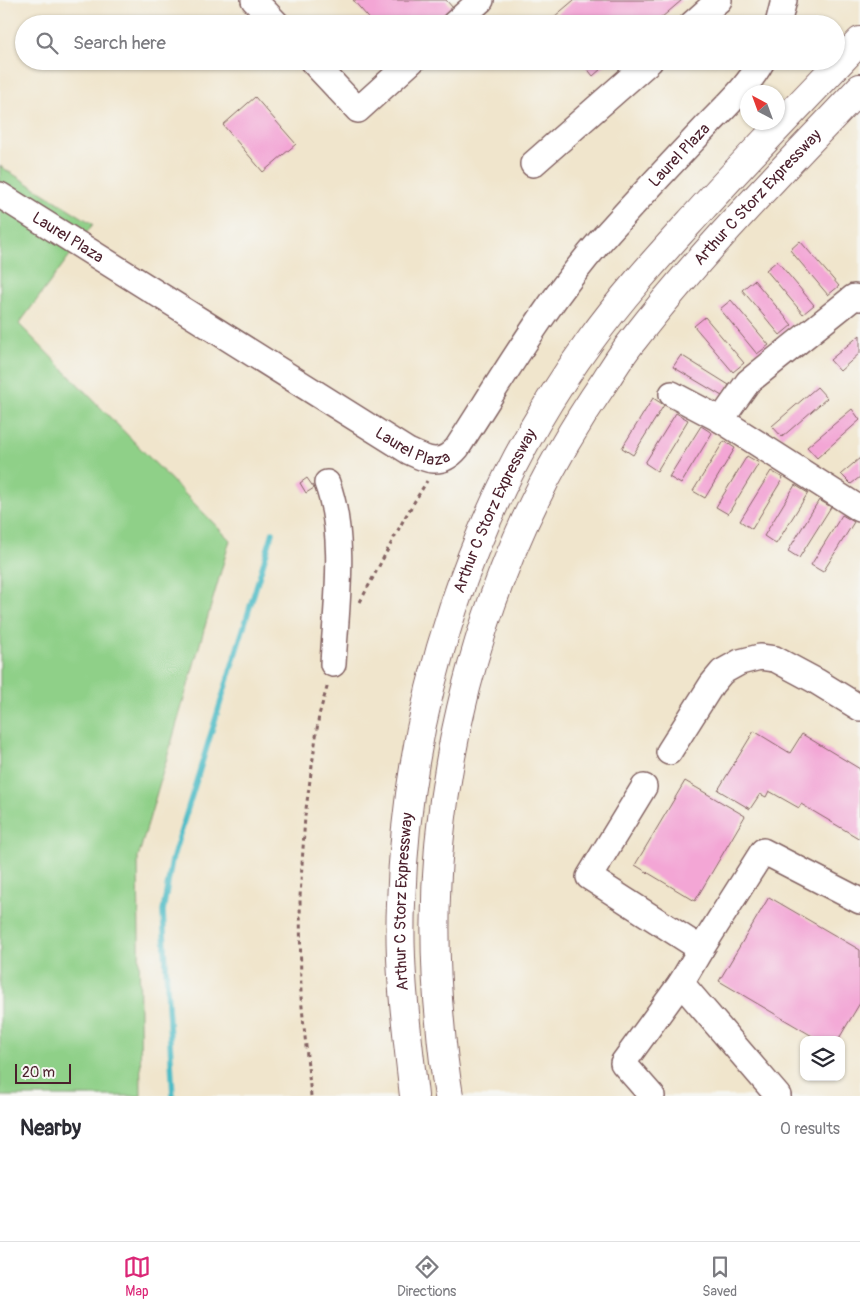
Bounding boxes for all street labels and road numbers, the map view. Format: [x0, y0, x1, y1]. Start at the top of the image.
street label: Laurel Plaza [644, 119, 714, 191]
street label: Arthur C Storz Expressway [689, 125, 826, 270]
street label: Laurel Plaza [28, 208, 107, 267]
street label: Laurel Plaza [371, 423, 454, 470]
street label: Arthur C Storz Expressway [449, 425, 541, 596]
street label: Arthur C Storz Expressway [390, 811, 418, 992]

